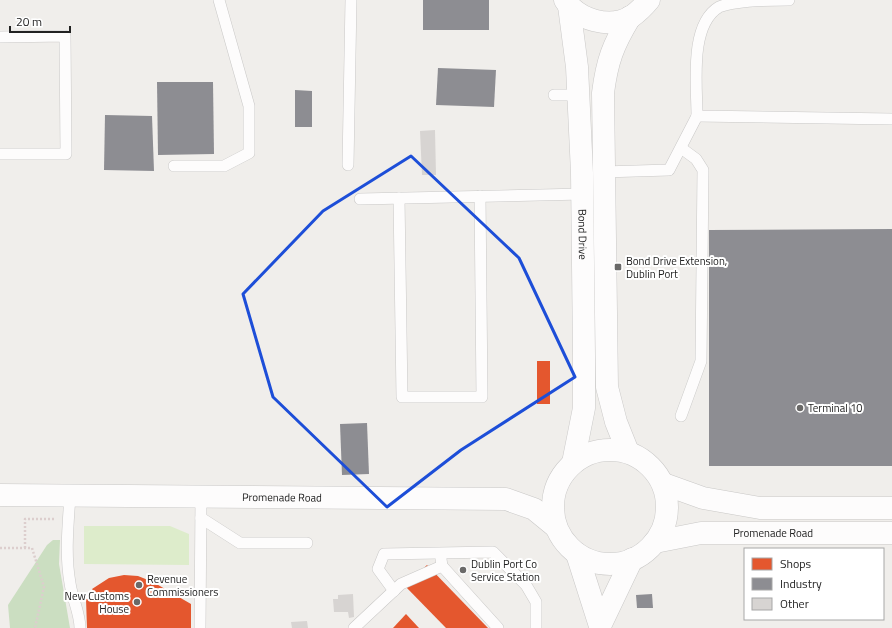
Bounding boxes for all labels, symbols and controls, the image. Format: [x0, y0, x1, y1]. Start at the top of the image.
scale bar [10, 8, 70, 34]
text: 20 m [16, 12, 42, 31]
street label: Bond Drive [574, 209, 591, 260]
place label: Bond Drive Extension, Dublin Port [626, 253, 727, 282]
marker: Bond Drive Extension, Dublin Port [613, 262, 623, 272]
place label: Terminal 10 [808, 400, 862, 416]
marker: Terminal 10 [795, 403, 805, 413]
street label: Promenade Road [242, 489, 322, 506]
street label: Promenade Road [733, 525, 813, 541]
legend [744, 548, 884, 620]
text: Shops [780, 554, 812, 573]
place label: Dublin Port Co Service Station [471, 556, 540, 585]
marker: Dublin Port Co Service Station [458, 565, 468, 575]
place label: Revenue Commissioners [147, 571, 218, 600]
text: Industry [780, 574, 822, 593]
marker: Revenue Commissioners [134, 580, 144, 590]
place label: New Customs House [65, 588, 129, 617]
text: Other [780, 594, 809, 613]
marker: New Customs House [132, 597, 142, 607]

